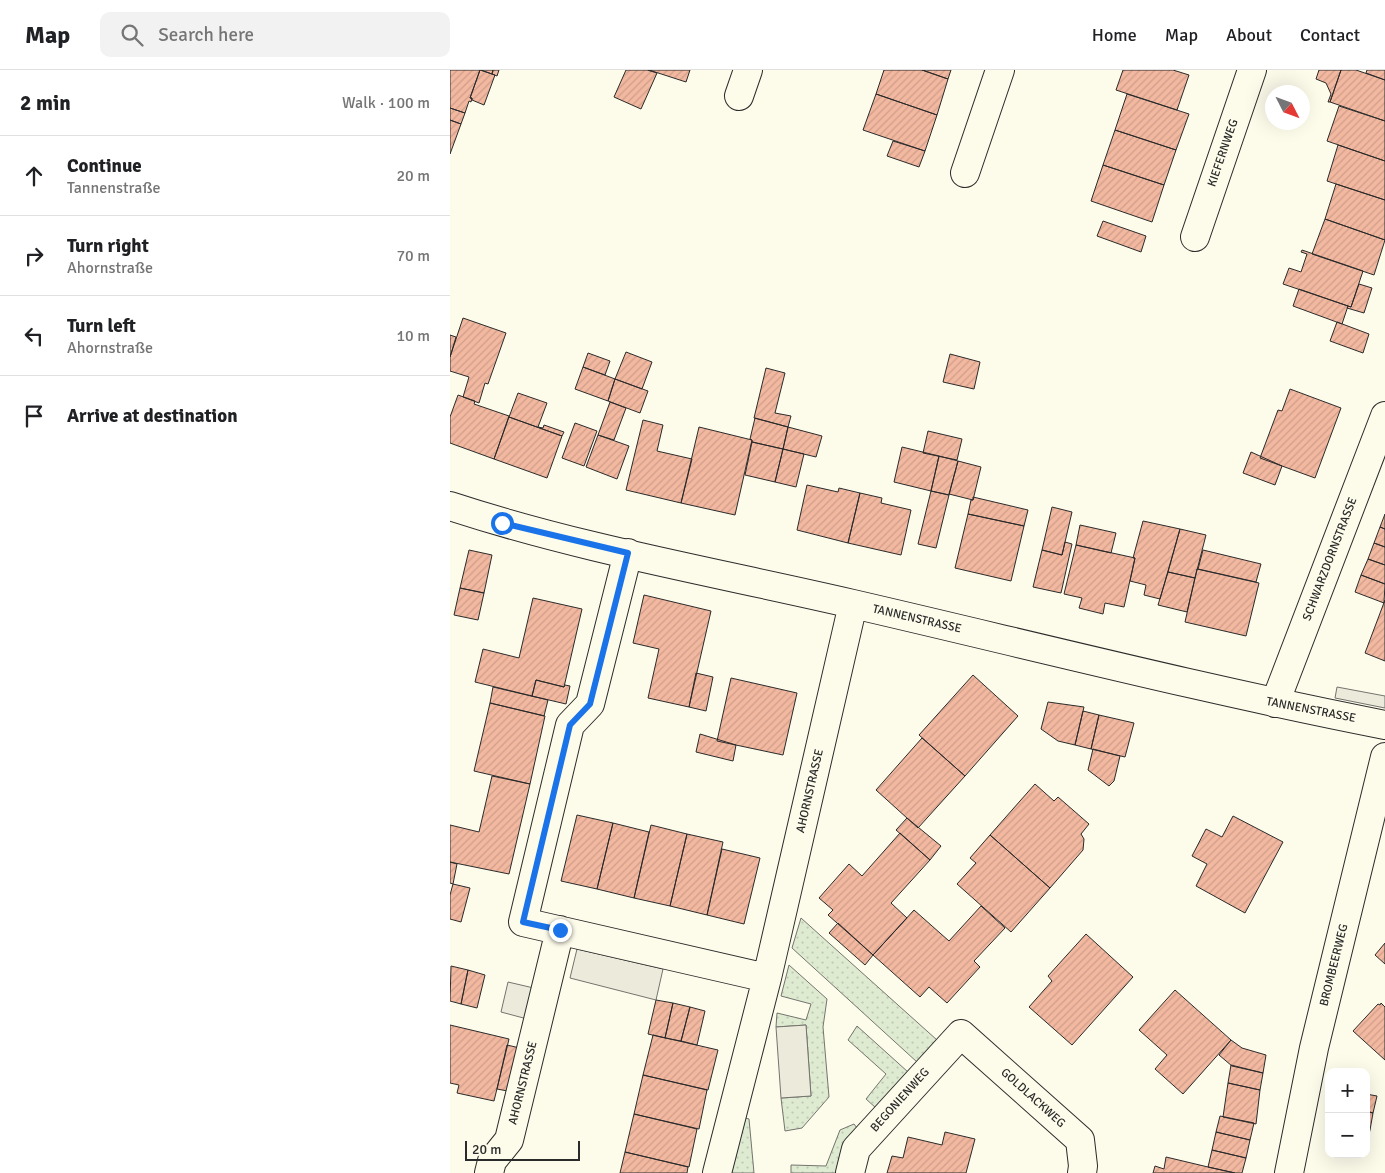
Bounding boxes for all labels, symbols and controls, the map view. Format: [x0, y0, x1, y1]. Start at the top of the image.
search box [100, 12, 450, 57]
text: Map [25, 20, 70, 50]
icon: search [118, 21, 146, 49]
text: Search here [158, 23, 254, 47]
text: Home [1092, 24, 1137, 46]
text: Map [1165, 24, 1198, 46]
text: About [1226, 24, 1272, 46]
text: Contact [1300, 24, 1360, 46]
north arrow [1265, 85, 1310, 130]
text: 2 min [20, 90, 71, 116]
text: Walk · 100 m [342, 93, 430, 113]
street label: KIEFERNWEG [1204, 117, 1242, 189]
text: Continue [67, 154, 142, 178]
icon: ahead [20, 162, 48, 190]
text: 20 m [396, 166, 430, 186]
text: Tannenstraße [67, 178, 161, 198]
text: Turn right [67, 234, 149, 258]
icon: right [20, 242, 48, 270]
text: 70 m [396, 246, 430, 266]
text: Ahornstraße [67, 258, 153, 278]
text: Turn left [67, 314, 136, 338]
icon: left [20, 322, 48, 350]
text: 10 m [396, 326, 430, 346]
text: Ahornstraße [67, 338, 153, 358]
icon: arrive [20, 402, 48, 430]
text: Arrive at destination [67, 404, 238, 428]
street label: SCHWARZDORNSTRASSE [1300, 495, 1361, 623]
route start [491, 512, 514, 535]
street label: TANNENSTRASSE [871, 601, 963, 637]
street label: TANNENSTRASSE [1265, 694, 1357, 726]
street label: AHORNSTRASSE [793, 747, 827, 834]
route end [549, 919, 572, 942]
street label: BROMBEERWEG [1317, 922, 1351, 1008]
street label: AHORNSTRASSE [505, 1039, 541, 1126]
street label: BEGONIENWEG [867, 1065, 933, 1135]
street label: GOLDLACKWEG [998, 1065, 1068, 1131]
map controls [1325, 1068, 1370, 1158]
button: + [1325, 1068, 1370, 1113]
button: − [1325, 1113, 1370, 1158]
scale bar [465, 1138, 580, 1161]
text: 20 m [472, 1141, 501, 1158]

